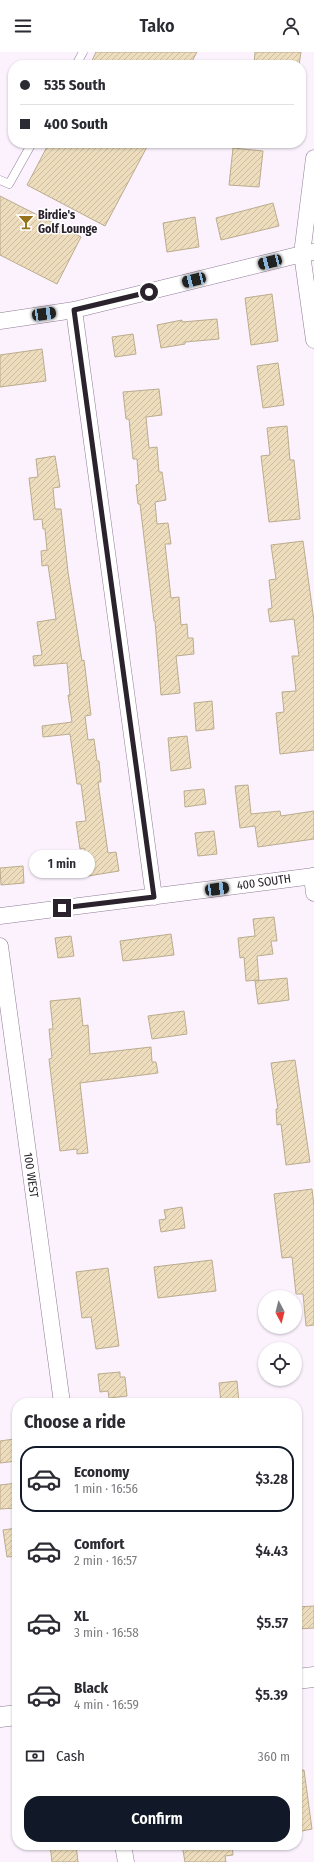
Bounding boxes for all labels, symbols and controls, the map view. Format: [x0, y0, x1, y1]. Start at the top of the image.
icon: menu [12, 15, 34, 37]
text: Tako [139, 15, 175, 37]
icon: person [280, 15, 302, 37]
text: 535 South [44, 76, 106, 94]
text: 400 South [44, 115, 108, 133]
place label: Birdie's Golf Lounge [38, 208, 97, 236]
bar icon: Birdie's Golf Lounge [17, 213, 35, 231]
car [257, 253, 283, 271]
car [181, 271, 207, 289]
route start [140, 283, 158, 301]
car [31, 306, 57, 322]
callout: 1 min [29, 850, 95, 878]
text: 1 min [48, 856, 76, 871]
street label: 400 SOUTH [236, 871, 292, 893]
car [204, 881, 230, 897]
route end [53, 899, 71, 917]
street label: 100 WEST [21, 1151, 41, 1199]
north arrow [258, 1290, 302, 1334]
map controls [258, 1290, 302, 1386]
button: locate [258, 1342, 302, 1386]
text: Choose a ride [24, 1411, 126, 1433]
icon: car [26, 1461, 62, 1497]
text: Economy [74, 1463, 129, 1481]
text: $3.28 [255, 1470, 288, 1488]
text: 1 min · 16:56 [74, 1481, 138, 1496]
icon: car [26, 1533, 62, 1569]
text: Comfort [74, 1535, 125, 1553]
text: $4.43 [255, 1542, 288, 1560]
text: 2 min · 16:57 [74, 1553, 137, 1568]
icon: car [26, 1605, 62, 1641]
text: XL [74, 1607, 89, 1625]
text: $5.57 [257, 1614, 288, 1632]
text: 3 min · 16:58 [74, 1625, 139, 1640]
icon: car [26, 1677, 62, 1713]
text: Black [74, 1679, 108, 1697]
text: $5.39 [255, 1686, 288, 1704]
text: 4 min · 16:59 [74, 1697, 139, 1712]
icon: cash [24, 1745, 46, 1767]
text: Cash [56, 1747, 85, 1765]
text: 360 m [258, 1749, 290, 1764]
button: Confirm [24, 1796, 290, 1842]

